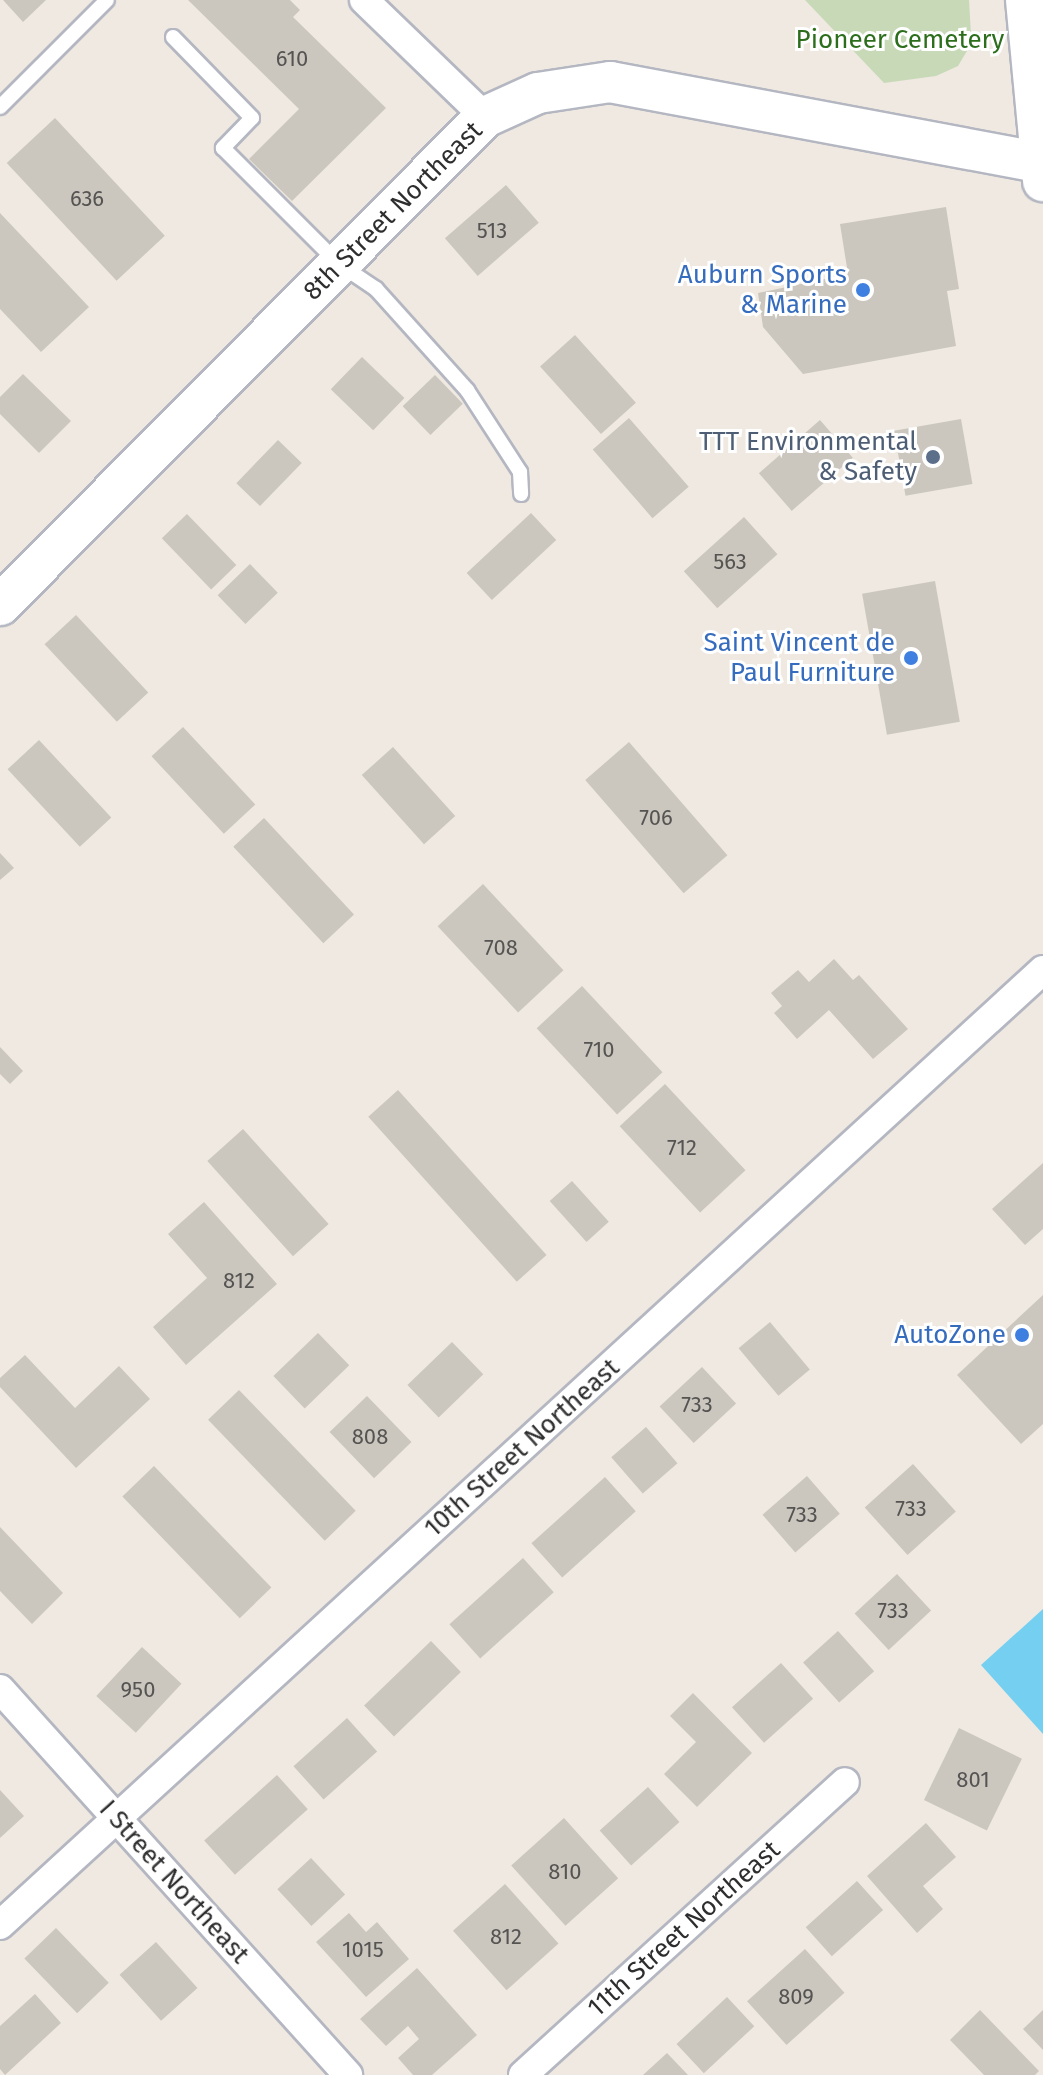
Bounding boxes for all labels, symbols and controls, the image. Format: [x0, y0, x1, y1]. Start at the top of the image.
park label: Pioneer Cemetery [796, 24, 1004, 56]
house number: 610 [276, 46, 308, 72]
street label: 8th Street Northeast [297, 115, 489, 307]
house number: 636 [70, 186, 104, 212]
house number: 513 [477, 218, 507, 244]
place label: Auburn Sports & Marine [678, 259, 847, 320]
marker: Auburn Sports & Marine [854, 281, 872, 299]
place label: TTT Environmental & Safety [699, 426, 917, 488]
marker: TTT Environmental & Safety [924, 448, 942, 466]
house number: 563 [713, 549, 747, 575]
place label: Saint Vincent de Paul Furniture [704, 627, 895, 688]
marker: Saint Vincent de Paul Furniture [902, 649, 920, 667]
house number: 706 [639, 805, 673, 831]
house number: 708 [484, 935, 518, 961]
house number: 710 [583, 1037, 615, 1063]
house number: 712 [667, 1135, 697, 1161]
house number: 812 [223, 1268, 255, 1294]
place label: AutoZone [894, 1319, 1006, 1351]
marker: AutoZone [1013, 1326, 1031, 1344]
street label: 10th Street Northeast [418, 1352, 626, 1544]
house number: 733 [681, 1392, 713, 1418]
house number: 808 [352, 1424, 388, 1450]
house number: 733 [895, 1496, 927, 1522]
house number: 733 [786, 1502, 818, 1528]
house number: 733 [877, 1598, 909, 1624]
house number: 950 [121, 1677, 155, 1703]
house number: 801 [956, 1767, 990, 1793]
street label: I Street Northeast [93, 1794, 255, 1970]
street label: 11th Street Northeast [581, 1834, 787, 2024]
house number: 810 [548, 1859, 582, 1885]
house number: 812 [490, 1924, 522, 1950]
house number: 1015 [342, 1937, 384, 1963]
house number: 809 [778, 1984, 814, 2010]

